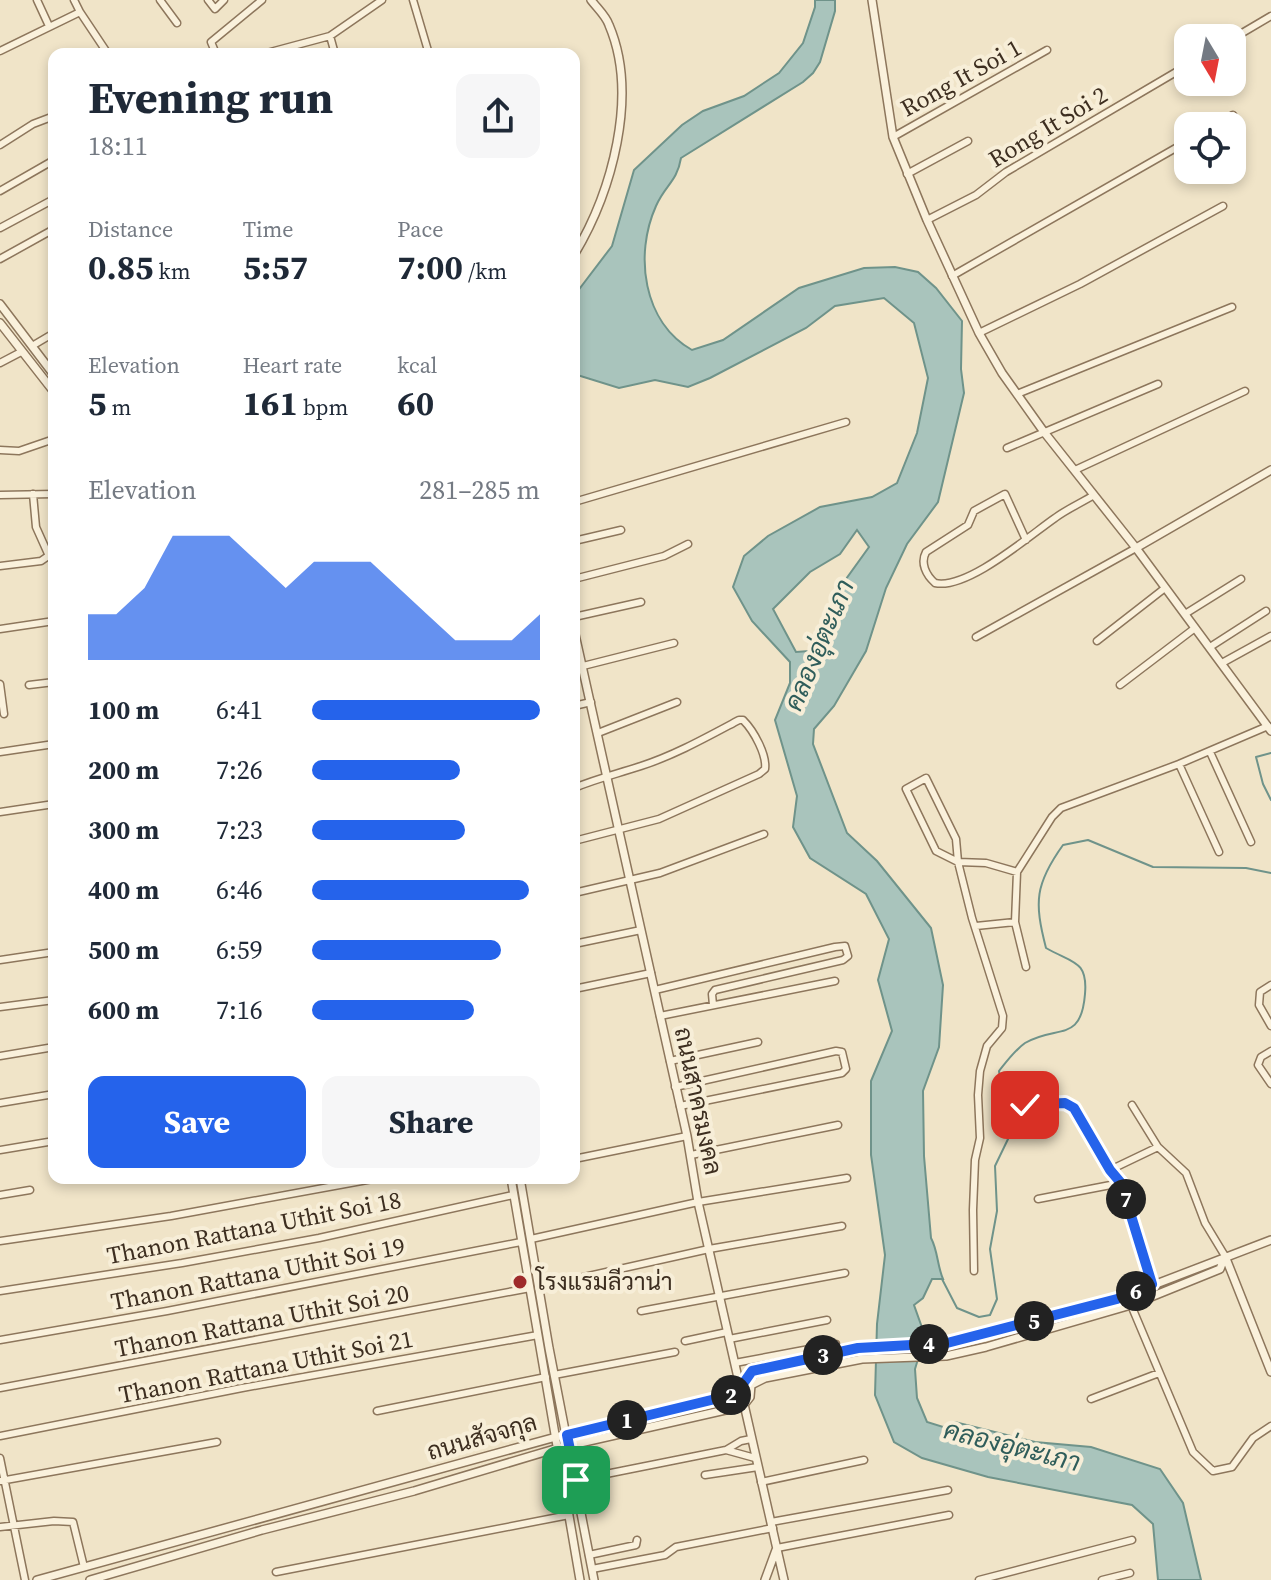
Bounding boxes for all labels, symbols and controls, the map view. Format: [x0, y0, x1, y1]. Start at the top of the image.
north arrow [1174, 24, 1246, 96]
map controls [1174, 24, 1246, 184]
street label: Rong It Soi 1 [894, 31, 1027, 124]
text: Evening run [88, 67, 333, 128]
button: share [456, 74, 540, 158]
street label: Rong It Soi 2 [982, 78, 1113, 175]
button: locate [1174, 112, 1246, 184]
text: 18:11 [88, 128, 148, 164]
text: Distance [88, 214, 173, 244]
text: Time [243, 214, 294, 244]
text: Pace [397, 214, 443, 244]
text: 0.85 [88, 244, 153, 290]
text: 5:57 [243, 244, 308, 290]
text: 7:00 [397, 244, 463, 290]
text: km [153, 256, 190, 286]
text: /km [463, 256, 507, 286]
text: Elevation [88, 350, 180, 380]
text: Heart rate [243, 350, 342, 380]
text: kcal [397, 350, 437, 380]
text: 5 [88, 380, 106, 426]
text: 161 [243, 380, 298, 426]
text: 60 [397, 380, 434, 426]
text: m [106, 392, 131, 422]
text: bpm [298, 392, 348, 422]
text: Elevation [88, 472, 197, 508]
text: 281–285 m [419, 472, 540, 508]
water label: คลองอุ่ตะเภา [775, 574, 863, 716]
text: 100 m [88, 692, 159, 728]
text: 6:41 [216, 692, 263, 728]
text: 200 m [88, 752, 159, 788]
text: 7:26 [216, 752, 263, 788]
text: 300 m [88, 812, 159, 848]
text: 7:23 [216, 812, 263, 848]
text: 400 m [88, 872, 159, 908]
text: 6:46 [216, 872, 263, 908]
text: 500 m [88, 932, 159, 968]
text: 6:59 [216, 932, 263, 968]
text: 600 m [88, 992, 159, 1028]
text: 7:16 [216, 992, 263, 1028]
street label: ถนนสาครมงคล [667, 1024, 730, 1178]
pin [991, 1071, 1059, 1139]
button: Save [88, 1076, 306, 1168]
button: Share [322, 1076, 540, 1168]
icon: check [1003, 1083, 1047, 1127]
pin: 7 [1106, 1179, 1146, 1219]
street label: Thanon Rattana Uthit Soi 18 [104, 1183, 404, 1272]
text: 7 [1120, 1184, 1132, 1214]
street label: Thanon Rattana Uthit Soi 19 [108, 1229, 408, 1318]
place label: โรงแรมลีวาน่า [534, 1265, 673, 1298]
pin: 6 [1116, 1271, 1156, 1311]
marker: โรงแรมลีวาน่า [511, 1273, 529, 1291]
street label: Thanon Rattana Uthit Soi 20 [112, 1276, 412, 1365]
text: 6 [1130, 1276, 1142, 1306]
pin: 5 [1014, 1301, 1054, 1341]
text: 5 [1028, 1306, 1040, 1336]
street label: Thanon Rattana Uthit Soi 21 [116, 1322, 416, 1411]
pin: 4 [909, 1324, 949, 1364]
text: 4 [923, 1329, 935, 1359]
pin: 3 [803, 1335, 843, 1375]
text: 3 [817, 1340, 829, 1370]
pin: 2 [711, 1375, 751, 1415]
text: 2 [725, 1380, 737, 1410]
pin: 1 [607, 1400, 647, 1440]
street label: ถนนสัจจกุล [423, 1405, 541, 1468]
text: 1 [621, 1405, 633, 1435]
water label: คลองอุ่ตะเภา [940, 1412, 1084, 1480]
pin [542, 1446, 610, 1514]
icon: arrive [554, 1458, 598, 1502]

